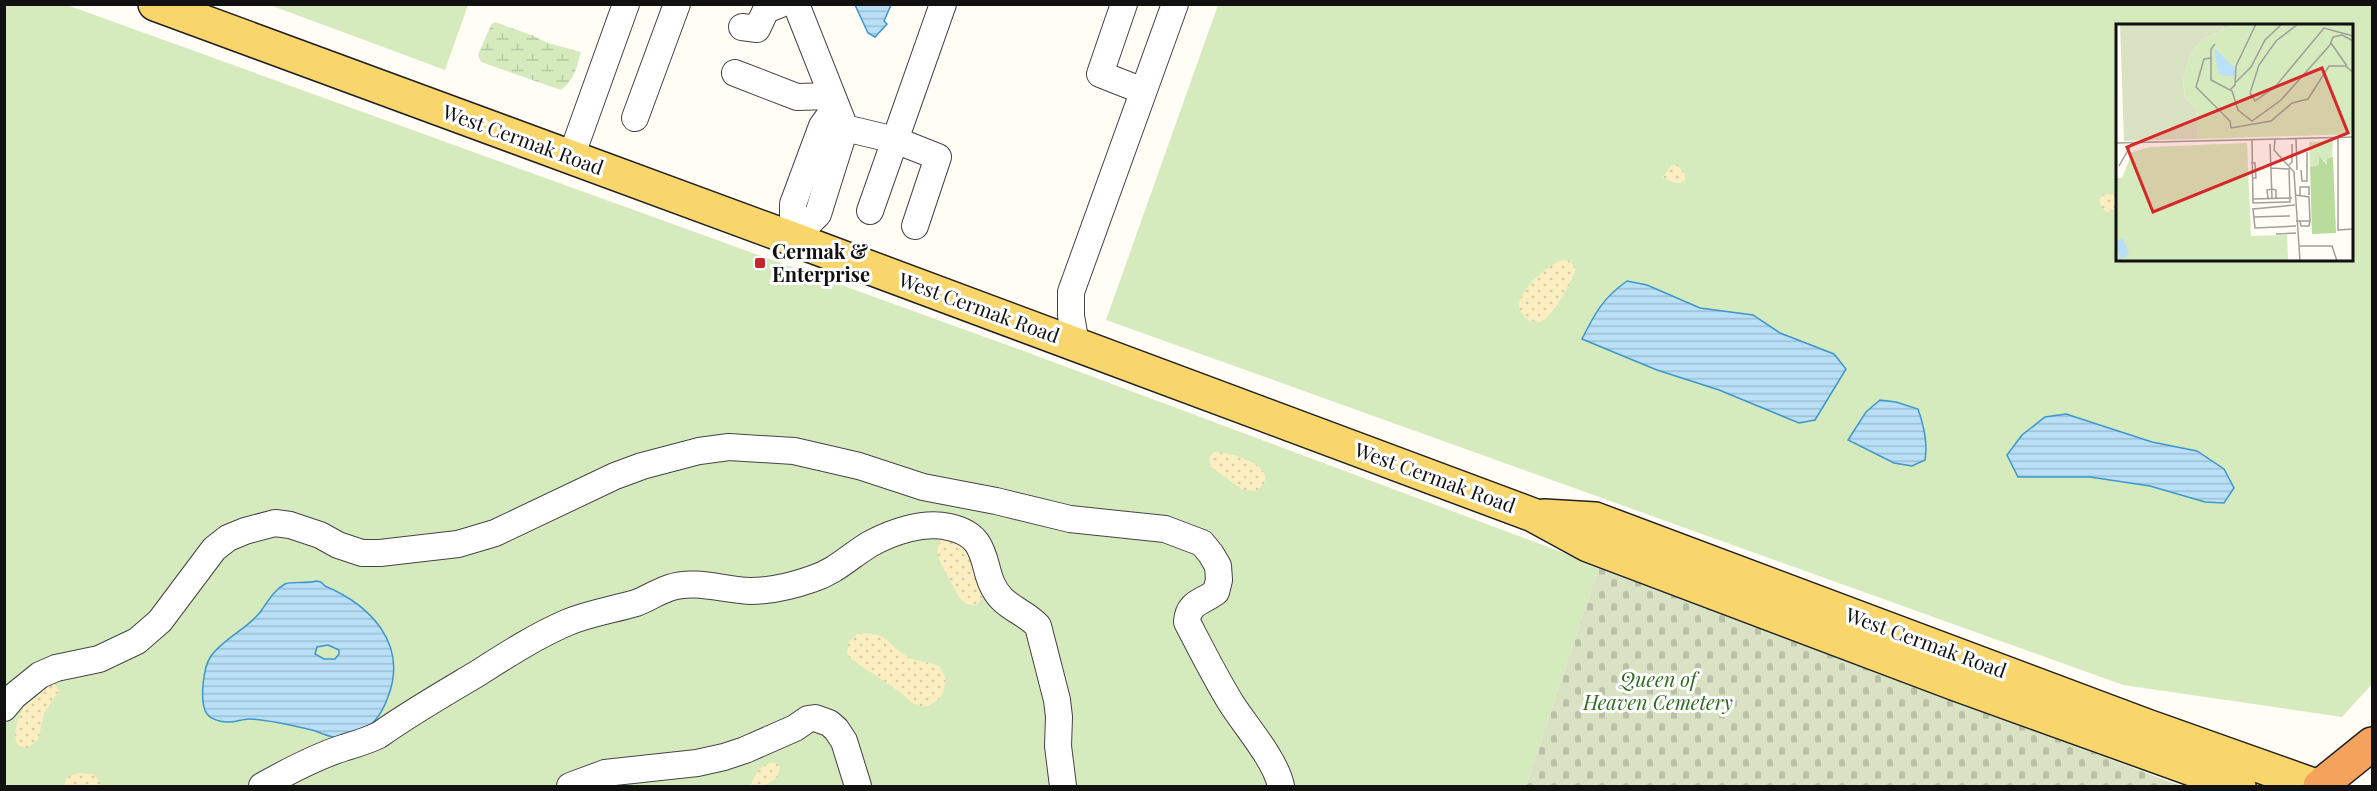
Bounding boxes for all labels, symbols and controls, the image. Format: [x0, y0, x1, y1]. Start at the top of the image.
inset map [2116, 24, 2353, 261]
street label: West Cermak Road [438, 97, 608, 180]
place label: Cermak & Enterprise [772, 237, 870, 287]
marker: Cermak & Enterprise [753, 256, 767, 270]
street label: West Cermak Road [894, 265, 1064, 348]
street label: West Cermak Road [1350, 435, 1520, 518]
street label: West Cermak Road [1841, 600, 2011, 683]
park label: Queen of Heaven Cemetery [1582, 665, 1733, 715]

